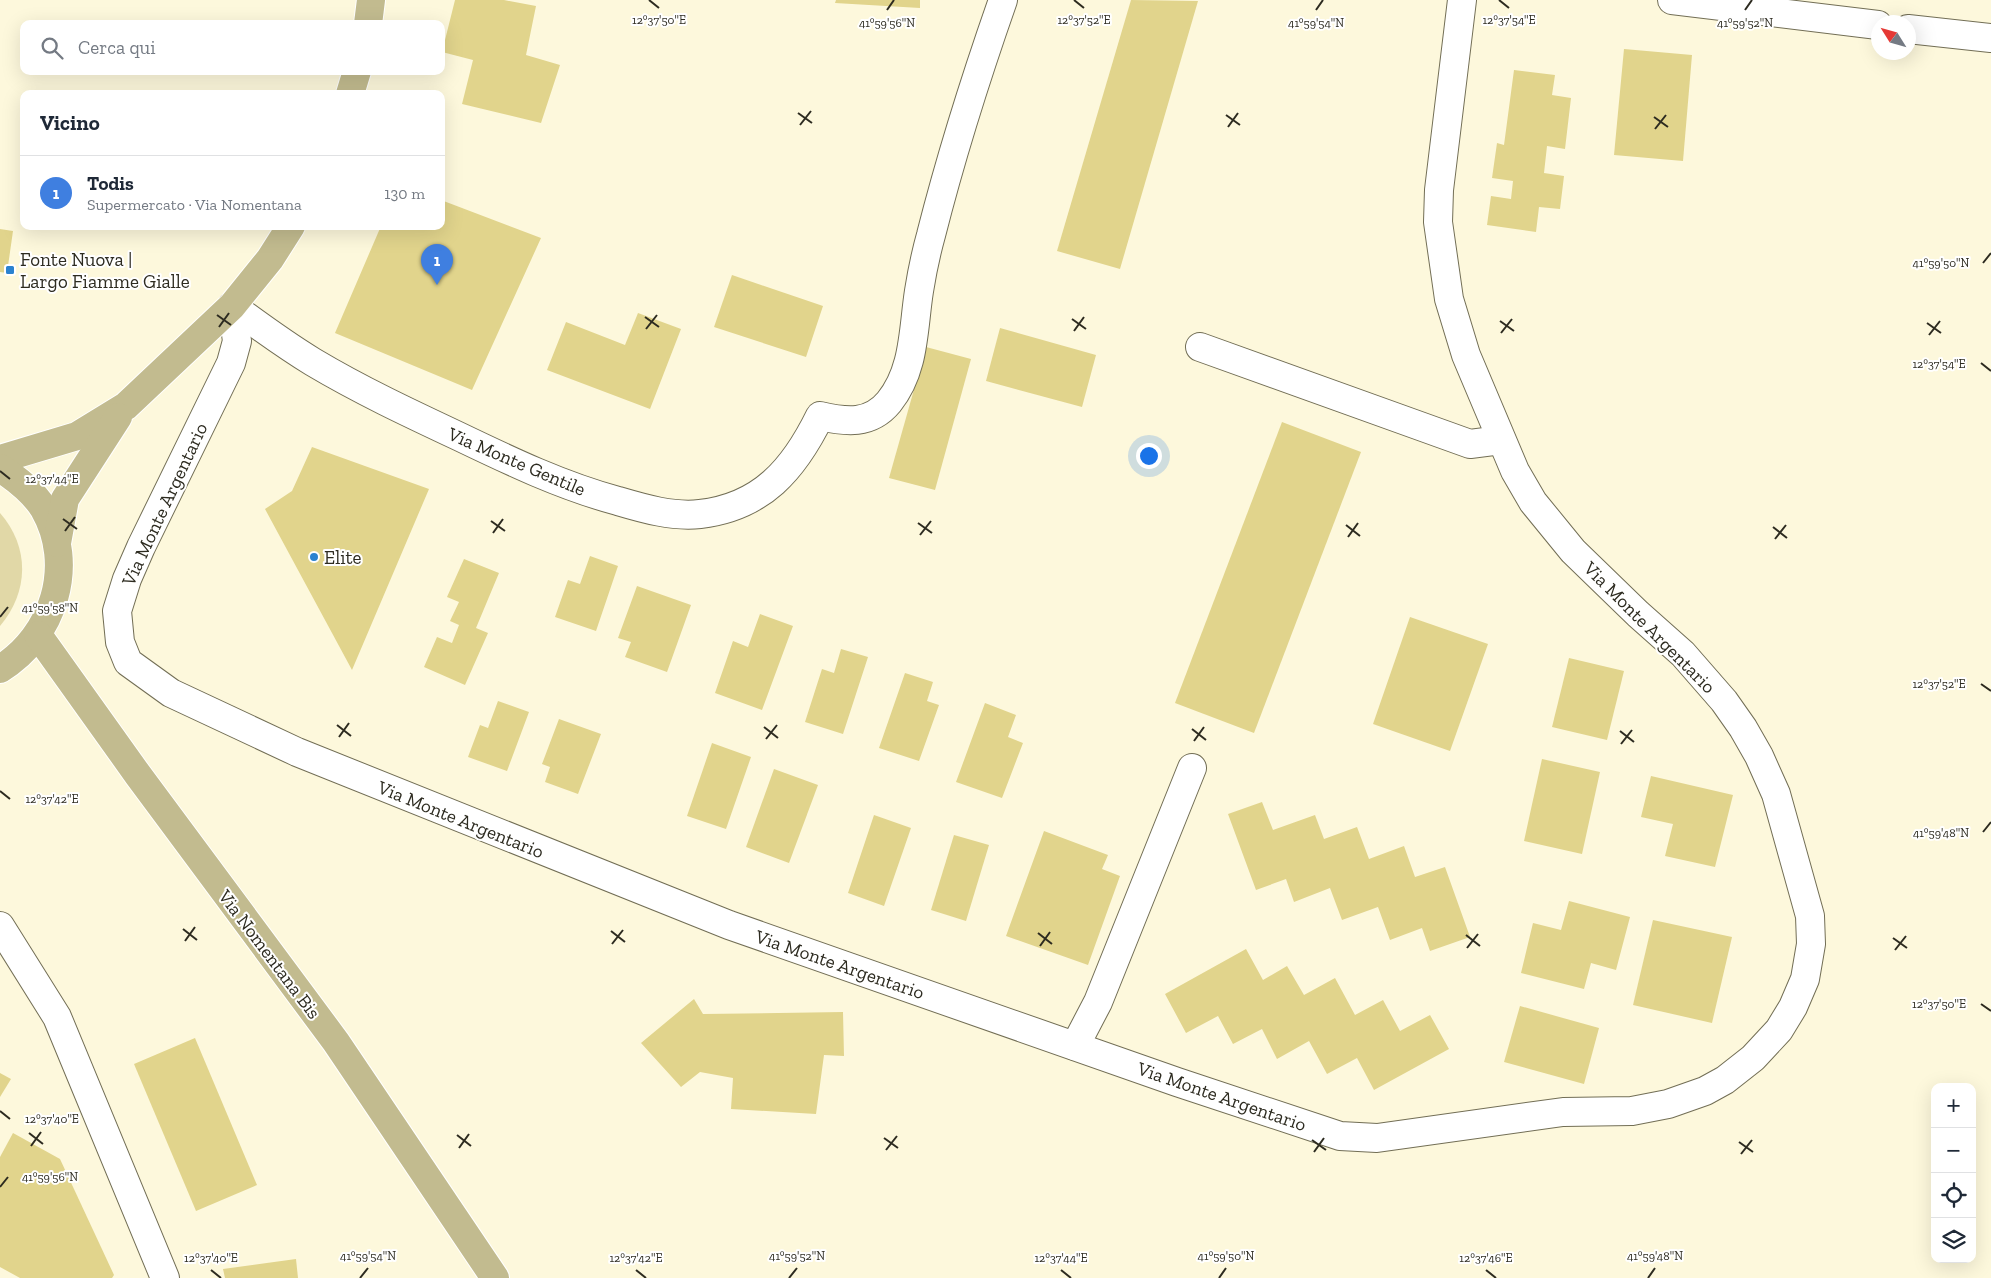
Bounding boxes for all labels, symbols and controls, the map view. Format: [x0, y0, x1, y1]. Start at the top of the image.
text: 12°37'50"E [632, 13, 686, 27]
text: 12°37'52"E [1057, 13, 1111, 27]
text: 12°37'54"E [1482, 13, 1536, 27]
north arrow [1871, 15, 1916, 60]
text: 41°59'56"N [859, 16, 915, 30]
text: 41°59'54"N [1288, 16, 1344, 30]
text: 41°59'52"N [1717, 16, 1773, 30]
search box [20, 20, 445, 75]
icon: search [38, 34, 66, 62]
text: Cerca qui [78, 36, 156, 59]
text: Vicino [40, 110, 100, 135]
text: Todis [87, 172, 134, 195]
text: 1 [53, 184, 59, 203]
text: 130 m [384, 184, 425, 203]
text: Supermercato · Via Nomentana [87, 195, 302, 214]
pin: 1 [421, 244, 453, 285]
place label: Fonte Nuova | Largo Fiamme Gialle [20, 248, 190, 293]
text: 41°59'50"N [1913, 256, 1970, 270]
marker: Fonte Nuova | Largo Fiamme Gialle [4, 264, 16, 276]
text: 12°37'54"E [1912, 357, 1966, 371]
street label: Via Monte Argentario [116, 419, 212, 590]
street label: Via Monte Gentile [444, 422, 589, 501]
your location [1136, 443, 1162, 469]
text: 12°37'44"E [25, 472, 79, 486]
place label: Elite [324, 546, 362, 569]
marker: Elite [308, 551, 320, 563]
street label: Via Monte Argentario [1578, 556, 1721, 698]
text: 41°59'58"N [22, 601, 78, 615]
text: 12°37'52"E [1912, 677, 1966, 691]
street label: Via Monte Argentario [373, 775, 548, 863]
text: 12°37'42"E [25, 792, 79, 806]
text: 41°59'48"N [1913, 826, 1969, 840]
street label: Via Nomentana Bis [213, 884, 326, 1024]
street label: Via Monte Argentario [751, 924, 928, 1004]
text: 12°37'50"E [1912, 997, 1966, 1011]
street label: Via Monte Argentario [1133, 1056, 1310, 1136]
map controls [1931, 1083, 1976, 1263]
button: + [1931, 1083, 1976, 1128]
text: 12°37'40"E [25, 1112, 79, 1126]
button: − [1931, 1128, 1976, 1173]
text: 41°59'56"N [22, 1170, 78, 1184]
button: locate [1931, 1173, 1976, 1218]
button: layers [1931, 1218, 1976, 1263]
text: 41°59'54"N [340, 1249, 396, 1263]
text: 41°59'52"N [769, 1249, 825, 1263]
text: 41°59'50"N [1198, 1249, 1255, 1263]
text: 41°59'48"N [1627, 1249, 1683, 1263]
text: 12°37'40"E [184, 1251, 238, 1265]
text: 12°37'42"E [609, 1251, 663, 1265]
text: 12°37'44"E [1034, 1251, 1088, 1265]
text: 12°37'46"E [1459, 1251, 1513, 1265]

